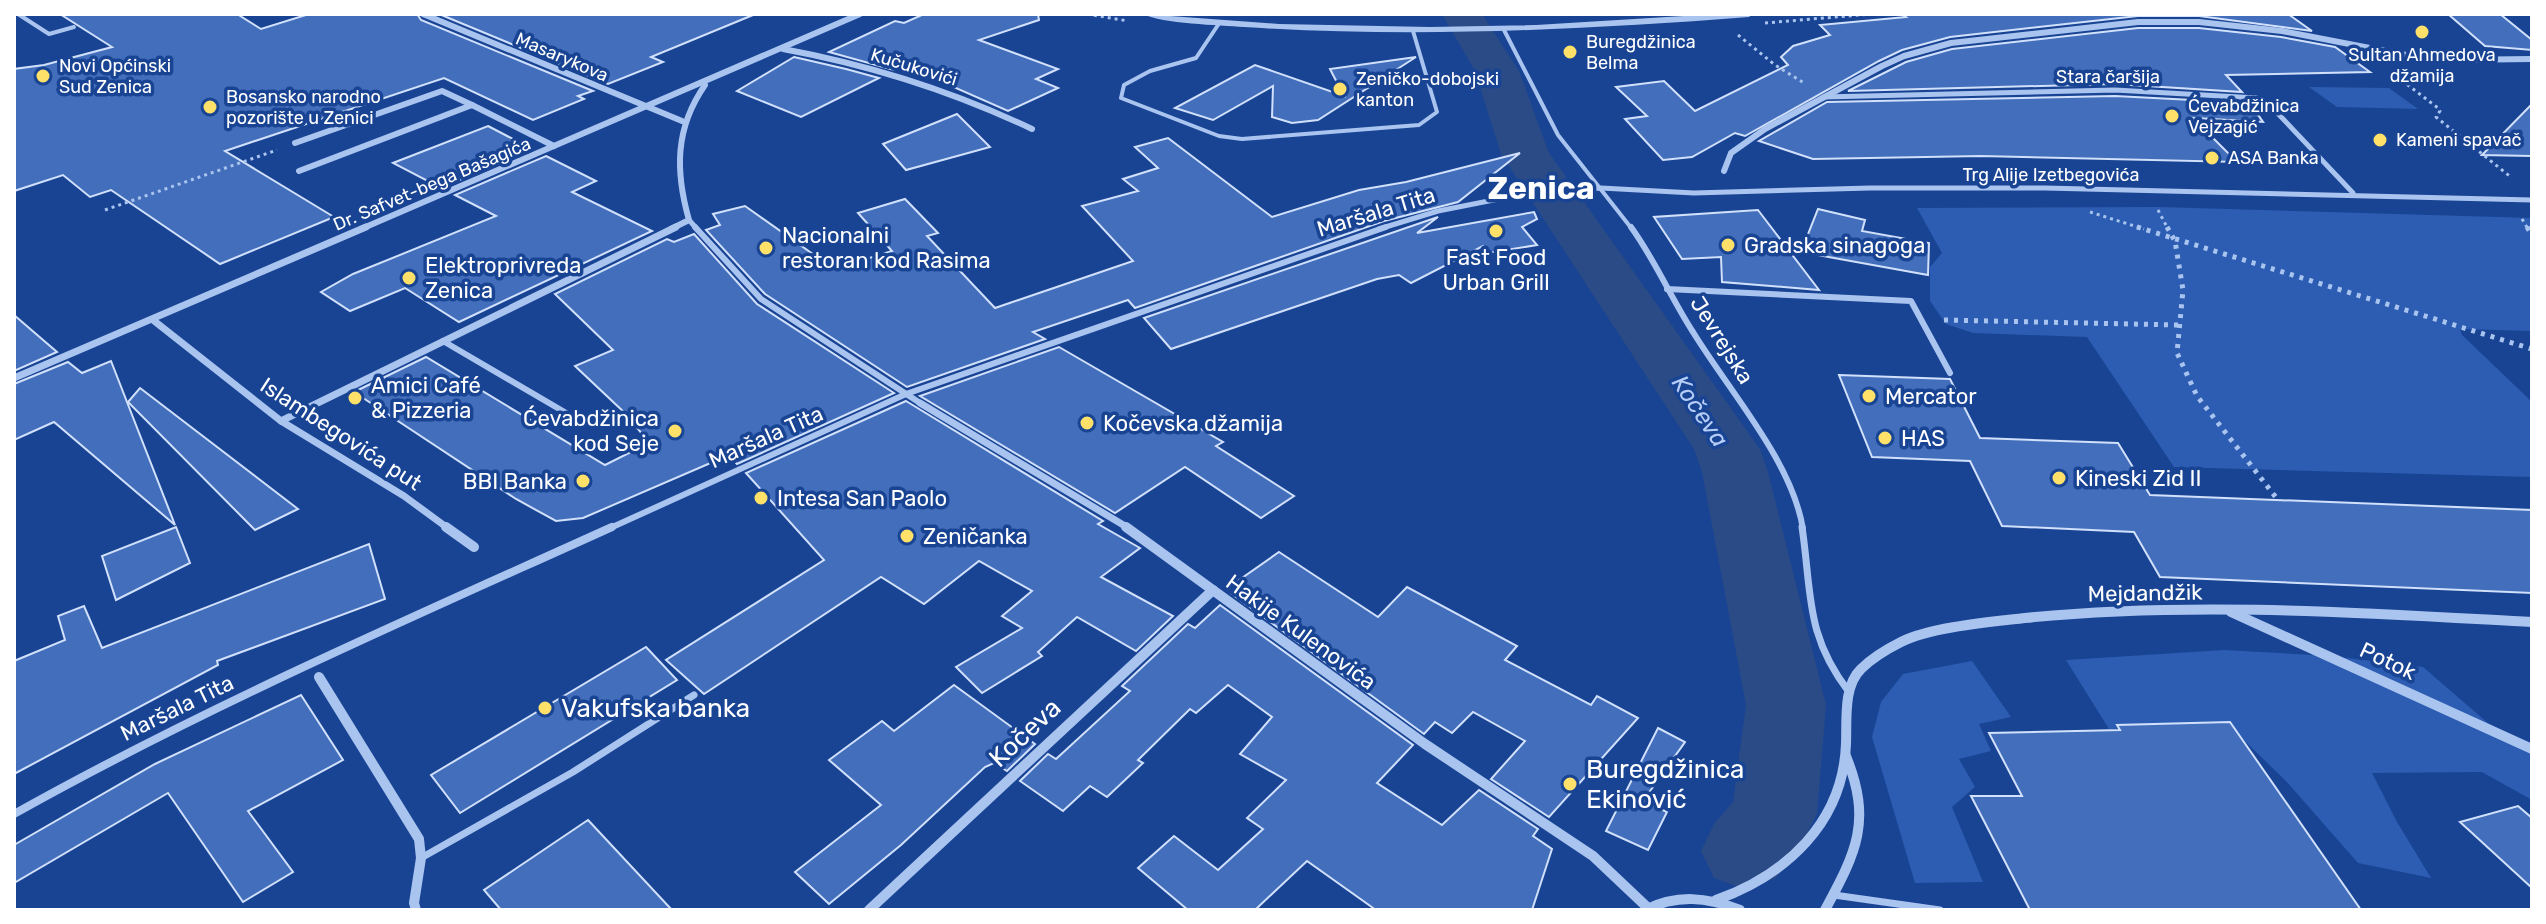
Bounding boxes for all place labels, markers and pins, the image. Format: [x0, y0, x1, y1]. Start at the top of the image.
marker: Sultan Ahmedova džamija [2413, 23, 2431, 41]
place label: Buregdžinica Belma [1586, 31, 1696, 74]
marker: Buregdžinica Belma [1561, 43, 1579, 61]
place label: Sultan Ahmedova džamija [2348, 44, 2496, 87]
place label: Novi Općinski Sud Zenica [59, 55, 171, 98]
marker: Novi Općinski Sud Zenica [34, 67, 52, 85]
place label: Zeničko-dobojski kanton [1356, 68, 1499, 111]
marker: Zeničko-dobojski kanton [1331, 80, 1349, 98]
place label: Bosansko narodno pozorište u Zenici [226, 86, 381, 129]
place label: Ćevabdžinica Vejzagić [2188, 95, 2299, 138]
marker: Bosansko narodno pozorište u Zenici [201, 98, 219, 116]
marker: Ćevabdžinica Vejzagić [2163, 107, 2181, 125]
place label: Kameni spavač [2396, 129, 2522, 151]
marker: Kameni spavač [2371, 131, 2389, 149]
place label: ASA Banka [2228, 147, 2319, 169]
marker: ASA Banka [2203, 149, 2221, 167]
place label: Nacionalni restoran kod Rasima [782, 222, 991, 274]
marker: Fast Food Urban Grill [1487, 222, 1505, 240]
place label: Gradska sinagoga [1744, 232, 1925, 259]
marker: Gradska sinagoga [1719, 236, 1737, 254]
marker: Nacionalni restoran kod Rasima [757, 239, 775, 257]
place label: Fast Food Urban Grill [1442, 244, 1550, 296]
place label: Elektroprivreda Zenica [425, 252, 581, 304]
marker: Elektroprivreda Zenica [400, 269, 418, 287]
place label: Amici Café & Pizzeria [371, 372, 481, 424]
place label: Mercator [1885, 383, 1977, 410]
marker: Mercator [1860, 387, 1878, 405]
marker: Amici Café & Pizzeria [346, 389, 364, 407]
place label: Ćevabdžinica kod Seje [523, 405, 659, 457]
place label: Kočevska džamija [1103, 410, 1283, 437]
marker: Kočevska džamija [1078, 414, 1096, 432]
marker: Ćevabdžinica kod Seje [666, 422, 684, 440]
place label: HAS [1901, 425, 1945, 452]
marker: HAS [1876, 429, 1894, 447]
place label: Kineski Zid II [2075, 465, 2202, 492]
place label: BBI Banka [463, 468, 567, 495]
marker: Kineski Zid II [2050, 469, 2068, 487]
marker: BBI Banka [574, 472, 592, 490]
place label: Intesa San Paolo [777, 485, 947, 512]
marker: Intesa San Paolo [752, 489, 770, 507]
place label: Zeničanka [923, 523, 1028, 550]
marker: Zeničanka [898, 527, 916, 545]
place label: Vakufska banka [561, 693, 750, 724]
marker: Vakufska banka [536, 699, 554, 717]
place label: Buregdžinica Ekinović [1586, 754, 1744, 815]
marker: Buregdžinica Ekinović [1561, 775, 1579, 793]

